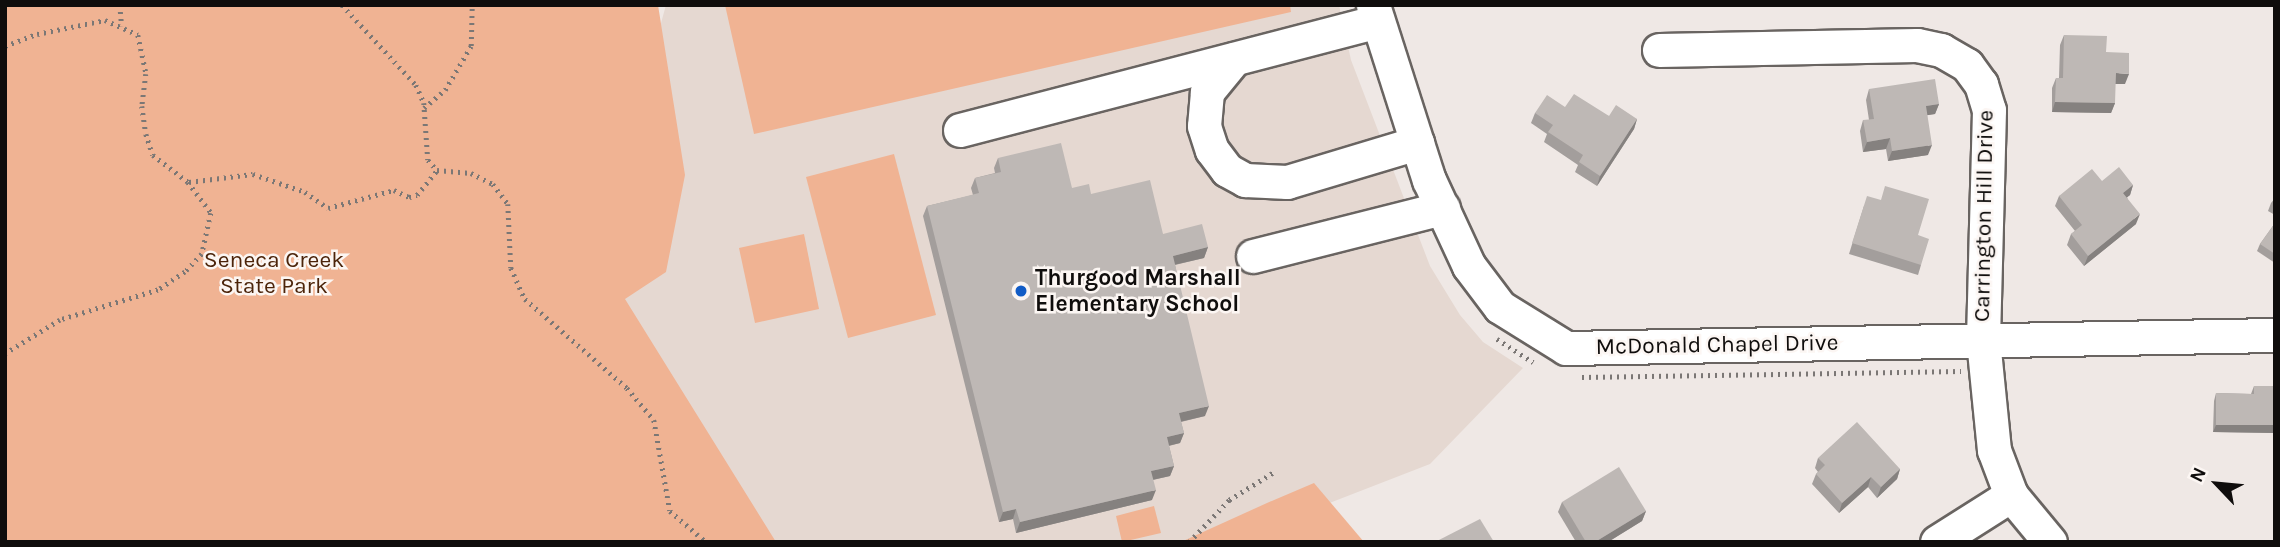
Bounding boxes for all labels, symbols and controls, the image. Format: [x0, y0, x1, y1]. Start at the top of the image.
street label: Carrington Hill Drive [1968, 110, 2000, 322]
park label: Seneca Creek State Park [204, 246, 344, 300]
place label: Thurgood Marshall Elementary School [1035, 264, 1241, 318]
marker: Thurgood Marshall Elementary School [1013, 283, 1029, 299]
street label: McDonald Chapel Drive [1595, 329, 1839, 361]
north arrow [2182, 449, 2252, 519]
text: N [2185, 464, 2211, 486]

